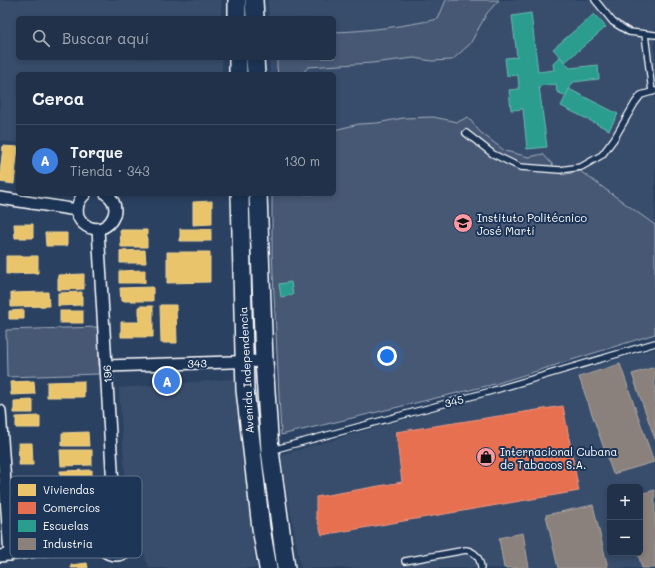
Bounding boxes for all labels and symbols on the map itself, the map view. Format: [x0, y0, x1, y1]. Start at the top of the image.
place label: Instituto Politécnico José Martí [477, 210, 588, 238]
school or university icon: Instituto Politécnico José Martí [452, 212, 474, 234]
street label: Avenida Independencia [235, 306, 257, 434]
your location [377, 346, 397, 366]
street label: 343 [187, 355, 207, 371]
street label: 196 [99, 364, 115, 384]
pin: A [154, 366, 180, 396]
street label: 345 [443, 391, 465, 411]
place label: Internacional Cubana de Tabacos S.A. [500, 444, 617, 472]
shop icon: Internacional Cubana de Tabacos S.A. [475, 446, 497, 468]
legend [10, 476, 142, 558]
text: Viviendas [43, 482, 95, 497]
text: Comercios [43, 500, 100, 515]
text: Escuelas [43, 518, 89, 533]
text: Industria [43, 536, 93, 551]

